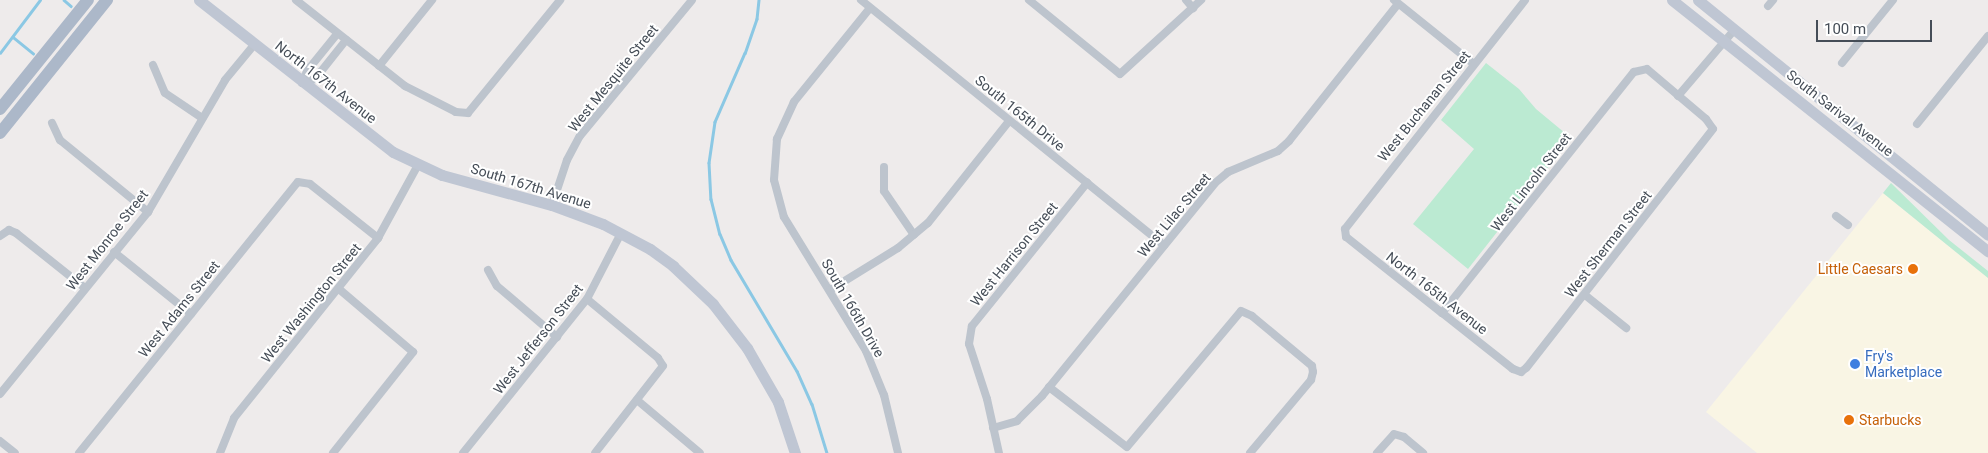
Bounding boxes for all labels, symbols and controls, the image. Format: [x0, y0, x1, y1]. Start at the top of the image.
scale bar [1818, 10, 1934, 42]
text: 100 m [1824, 20, 1866, 38]
street label: West Mesquite Street [565, 21, 661, 135]
street label: North 167th Avenue [272, 37, 380, 127]
street label: West Buchanan Street [1374, 47, 1474, 165]
street label: South Sarival Avenue [1783, 66, 1897, 160]
street label: South 165th Drive [972, 72, 1068, 154]
street label: West Lincoln Street [1487, 129, 1575, 235]
street label: South 167th Avenue [469, 160, 593, 212]
street label: West Lilac Street [1134, 170, 1214, 260]
street label: West Monroe Street [62, 186, 152, 294]
street label: West Sherman Street [1561, 187, 1655, 301]
street label: West Harrison Street [967, 199, 1061, 309]
street label: West Washington Street [258, 240, 364, 366]
street label: North 165th Avenue [1383, 248, 1491, 338]
street label: South 166th Drive [818, 256, 888, 360]
street label: West Adams Street [135, 257, 223, 361]
place label: Little Caesars [1818, 261, 1903, 277]
marker: Little Caesars [1907, 263, 1919, 275]
street label: West Jefferson Street [490, 281, 586, 397]
place label: Fry's Marketplace [1865, 348, 1942, 381]
marker: Fry's Marketplace [1849, 358, 1861, 370]
place label: Starbucks [1859, 412, 1921, 428]
marker: Starbucks [1843, 414, 1855, 426]

